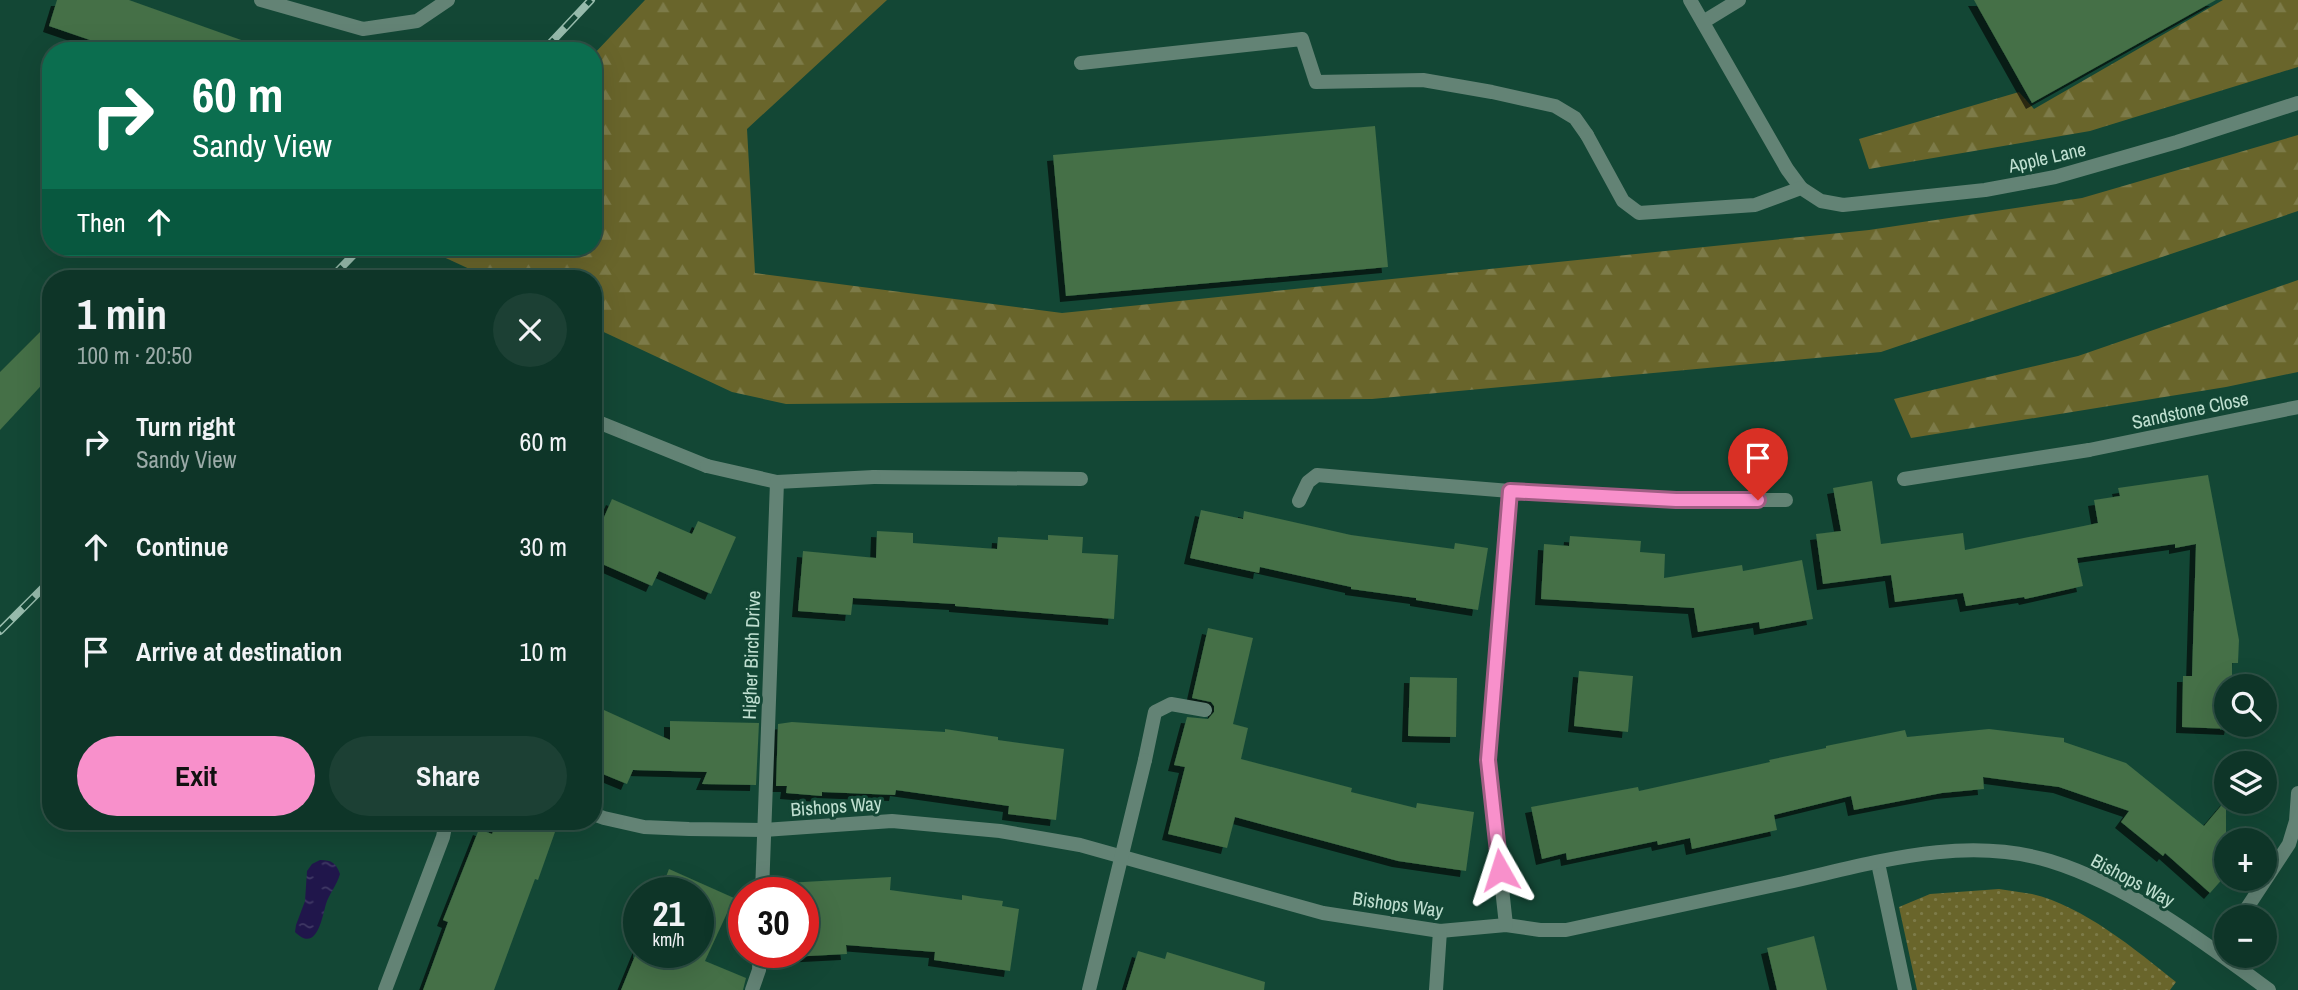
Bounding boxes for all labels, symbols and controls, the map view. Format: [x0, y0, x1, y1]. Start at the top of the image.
text: 60 m [192, 61, 284, 127]
icon: right [77, 70, 168, 161]
text: Sandy View [192, 124, 332, 167]
street label: Apple Lane [2005, 135, 2088, 179]
icon: ahead [140, 203, 178, 241]
text: Then [77, 205, 126, 240]
text: 1 min [77, 286, 167, 342]
button: close [493, 293, 567, 367]
text: 100 m · 20:50 [77, 340, 192, 371]
street label: Sandstone Close [2129, 385, 2251, 435]
text: Turn right [136, 409, 235, 444]
icon: right [77, 423, 115, 461]
text: 60 m [520, 424, 567, 459]
pin [1728, 428, 1788, 500]
icon: arrive [1739, 439, 1777, 477]
text: Sandy View [136, 444, 236, 475]
icon: ahead [77, 528, 115, 566]
text: Continue [136, 529, 228, 564]
text: 30 m [520, 529, 567, 564]
street label: Higher Birch Drive [736, 590, 766, 720]
icon: arrive [77, 633, 115, 671]
text: Arrive at destination [136, 634, 342, 669]
text: 10 m [520, 634, 567, 669]
map controls [2214, 674, 2277, 968]
button: search [2214, 674, 2277, 737]
button: Exit [77, 736, 315, 816]
button: Share [329, 736, 567, 816]
button: layers [2214, 751, 2277, 814]
street label: Bishops Way [790, 790, 883, 822]
button: + [2214, 828, 2277, 891]
position arrow [1463, 833, 1537, 907]
street label: Bishops Way [2087, 847, 2180, 913]
speed limit sign: 30 [728, 877, 819, 968]
street label: Bishops Way [1351, 885, 1445, 923]
text: 21 [653, 890, 684, 937]
button: − [2214, 905, 2277, 968]
text: km/h [653, 927, 685, 952]

